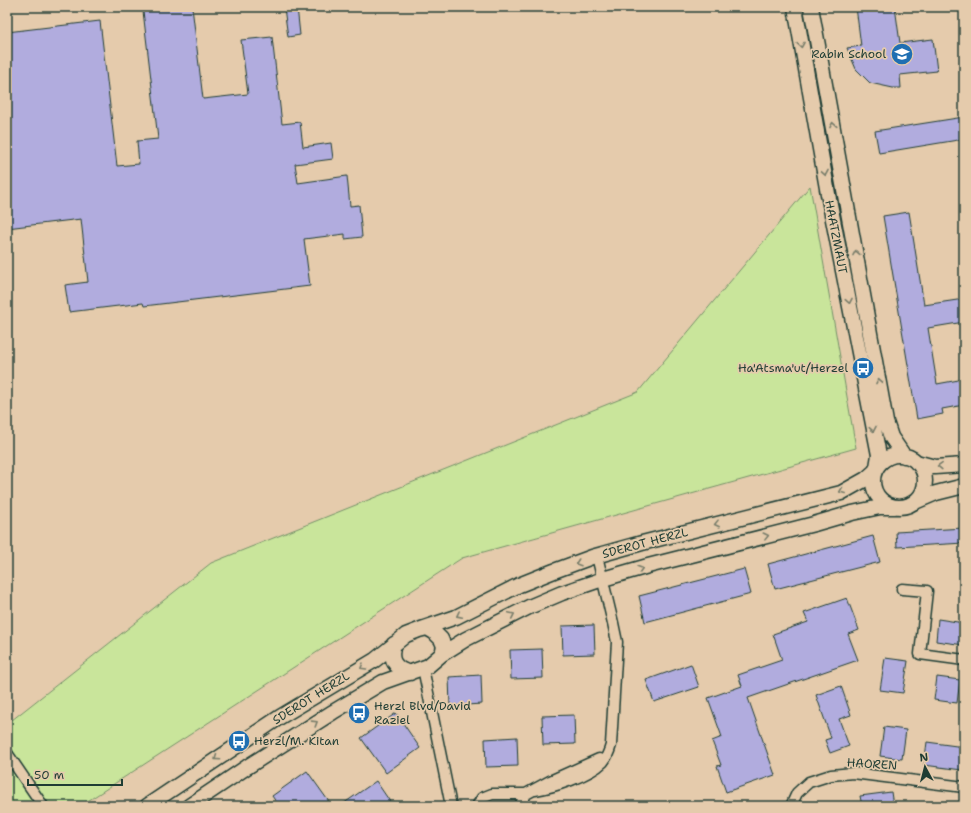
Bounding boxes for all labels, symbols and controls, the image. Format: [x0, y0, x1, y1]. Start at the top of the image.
school or university icon: Rabin School [889, 41, 915, 67]
one-way arrow [797, 42, 805, 48]
place label: Rabin School [811, 46, 886, 62]
one-way arrow [829, 122, 837, 128]
one-way arrow [820, 170, 828, 176]
street label: HAATZMAUT [821, 199, 851, 276]
one-way arrow [852, 250, 861, 256]
one-way arrow [844, 298, 852, 304]
bus stop icon: Ha'Atsma'ut/Herzel [850, 355, 876, 381]
place label: Ha'Atsma'ut/Herzel [738, 360, 848, 376]
one-way arrow [875, 378, 884, 384]
one-way arrow [869, 426, 877, 432]
one-way arrow [937, 462, 943, 471]
one-way arrow [839, 487, 846, 495]
one-way arrow [714, 519, 721, 528]
street label: SDEROT HERZL [600, 524, 690, 562]
one-way arrow [763, 533, 769, 541]
one-way arrow [575, 558, 582, 566]
one-way arrow [637, 565, 644, 574]
one-way arrow [456, 610, 463, 618]
one-way arrow [508, 612, 516, 620]
one-way arrow [360, 662, 367, 669]
street label: SDEROT HERZL [269, 668, 353, 728]
place label: Herzl Blvd/David Raziel [374, 698, 471, 728]
bus stop icon: Herzl Blvd/David Raziel [346, 700, 372, 726]
one-way arrow [311, 720, 318, 728]
bus stop icon: Herzl/M. Kitan [226, 728, 252, 754]
place label: Herzl/M. Kitan [254, 733, 339, 749]
north arrow [905, 747, 945, 787]
text: N [919, 750, 929, 766]
one-way arrow [214, 753, 221, 761]
street label: HAOREN [846, 754, 898, 774]
scale bar [28, 761, 122, 787]
text: 50 m [34, 767, 64, 783]

